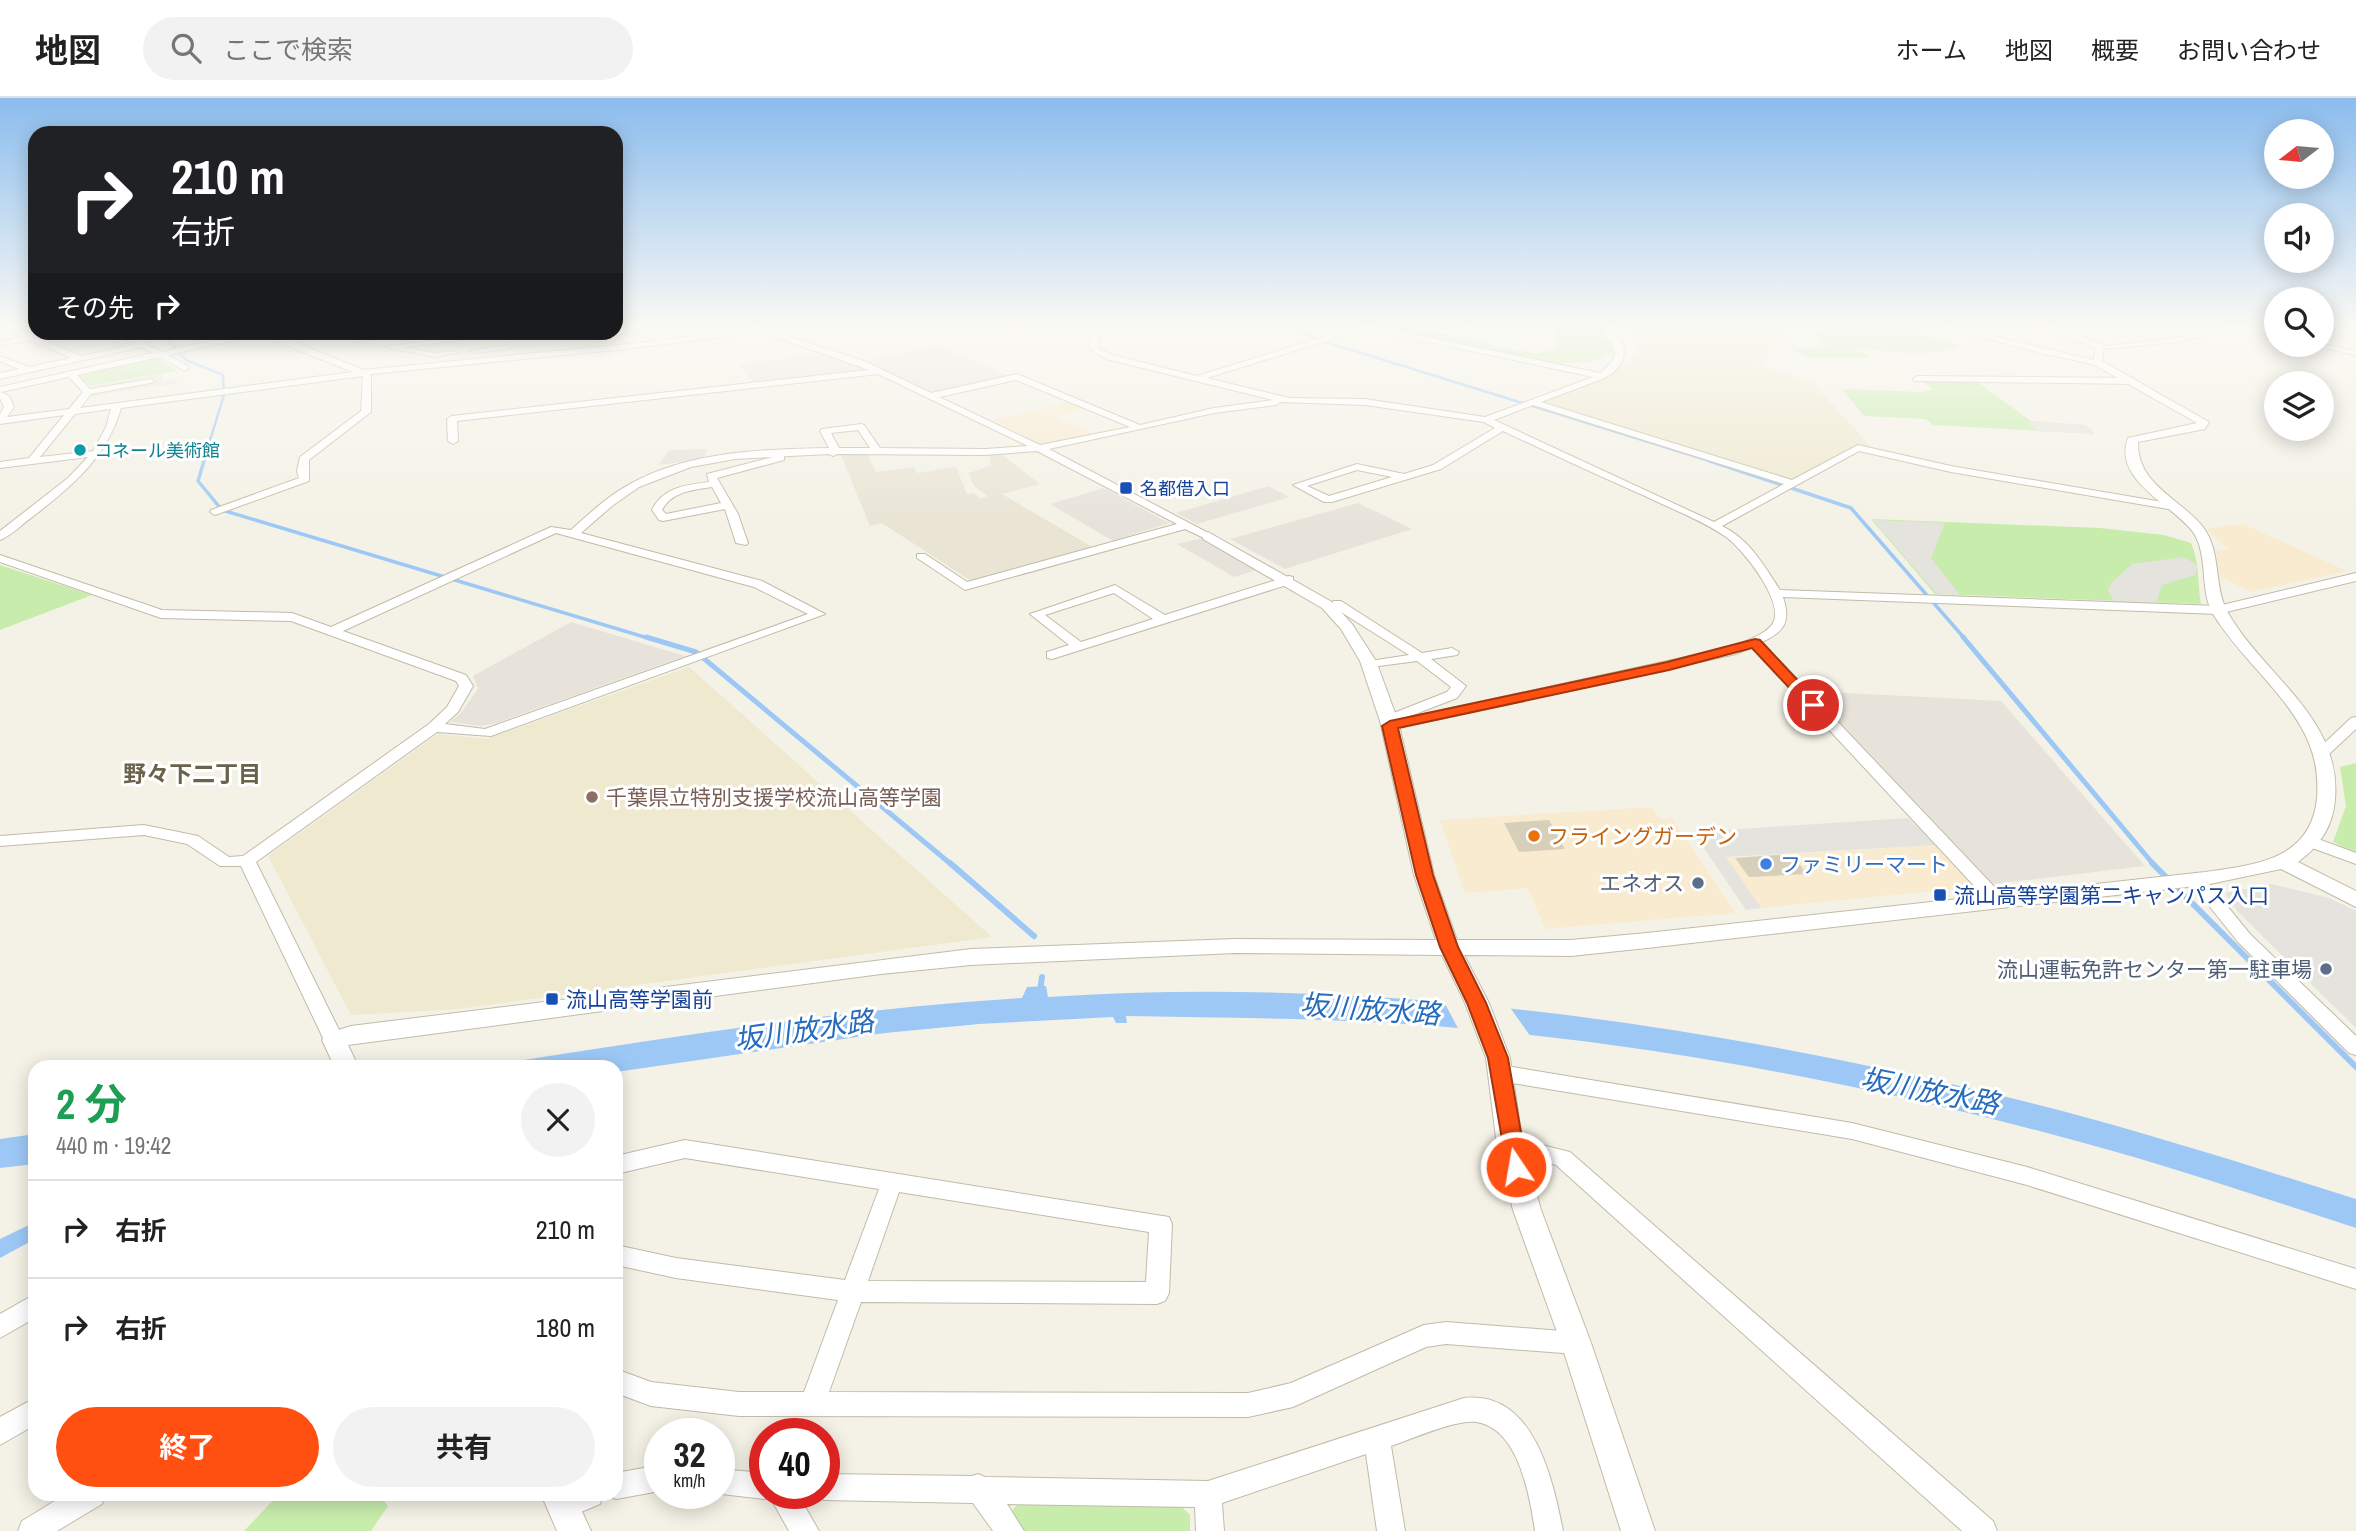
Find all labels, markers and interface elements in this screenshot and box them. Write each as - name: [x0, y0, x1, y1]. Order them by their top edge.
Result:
- search box: [143, 17, 633, 80]
- text: 地図: [35, 28, 101, 72]
- icon: search: [167, 29, 205, 67]
- text: ここで検索: [223, 32, 353, 67]
- text: ホーム: [1896, 34, 1967, 66]
- text: 地図: [2005, 34, 2053, 66]
- text: 概要: [2091, 34, 2139, 66]
- text: お問い合わせ: [2177, 34, 2321, 66]
- north arrow: [2264, 119, 2334, 189]
- map controls: [2264, 119, 2334, 441]
- text: 210 m: [171, 143, 285, 209]
- icon: right: [56, 154, 147, 245]
- button: sound: [2264, 203, 2334, 273]
- text: 右折: [171, 210, 235, 253]
- icon: right: [148, 287, 186, 325]
- button: search: [2264, 287, 2334, 357]
- text: その先: [56, 290, 134, 325]
- button: layers: [2264, 371, 2334, 441]
- place label: コネール美術館: [94, 438, 220, 463]
- marker: コネール美術館: [72, 442, 88, 458]
- place label: 名都借入口: [1140, 476, 1230, 501]
- marker: 名都借入口: [1118, 480, 1134, 496]
- pin: [1783, 675, 1843, 735]
- icon: arrive: [1794, 686, 1832, 724]
- district label: 野々下二丁目: [123, 758, 261, 789]
- place label: 千葉県立特別支援学校流山高等学園: [606, 783, 942, 812]
- marker: 千葉県立特別支援学校流山高等学園: [584, 789, 600, 805]
- place label: フライングガーデン: [1548, 822, 1737, 851]
- marker: フライングガーデン: [1526, 828, 1542, 844]
- place label: ファミリーマート: [1780, 850, 1948, 879]
- marker: ファミリーマート: [1758, 856, 1774, 872]
- place label: エネオス: [1600, 869, 1684, 898]
- marker: エネオス: [1690, 875, 1706, 891]
- place label: 流山高等学園第二キャンパス入口: [1954, 881, 2269, 910]
- marker: 流山高等学園第二キャンパス入口: [1932, 887, 1948, 903]
- place label: 流山運転免許センター第一駐車場: [1997, 955, 2312, 984]
- marker: 流山運転免許センター第一駐車場: [2318, 961, 2334, 977]
- place label: 流山高等学園前: [566, 985, 713, 1014]
- water label: 坂川放水路: [1299, 985, 1443, 1033]
- marker: 流山高等学園前: [544, 991, 560, 1007]
- water label: 坂川放水路: [732, 1001, 878, 1059]
- water label: 坂川放水路: [1858, 1059, 2004, 1123]
- text: 2 分: [56, 1076, 127, 1132]
- button: close: [521, 1083, 595, 1157]
- text: 440 m · 19:42: [56, 1130, 171, 1161]
- position arrow: [1479, 1130, 1553, 1204]
- icon: right: [56, 1210, 94, 1248]
- text: 210 m: [536, 1212, 595, 1247]
- text: 右折: [115, 1213, 167, 1248]
- icon: right: [56, 1308, 94, 1346]
- text: 180 m: [536, 1310, 595, 1345]
- text: 右折: [115, 1311, 167, 1346]
- button: 終了: [56, 1407, 319, 1487]
- button: 共有: [333, 1407, 595, 1487]
- speed limit sign: 40: [749, 1418, 840, 1509]
- text: 32: [674, 1431, 705, 1478]
- text: km/h: [674, 1468, 706, 1493]

